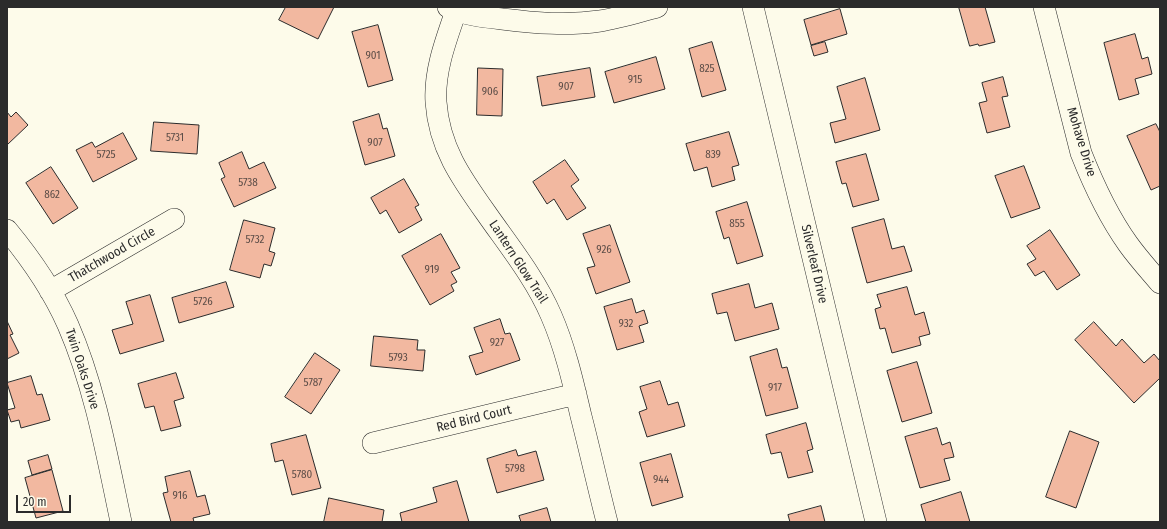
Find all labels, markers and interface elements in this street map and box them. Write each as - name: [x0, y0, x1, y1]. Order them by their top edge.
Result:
- house number: 901: [365, 49, 381, 63]
- house number: 825: [699, 62, 715, 76]
- house number: 915: [628, 73, 642, 87]
- house number: 907: [558, 80, 574, 94]
- house number: 906: [482, 85, 498, 99]
- street label: Mohave Drive: [1063, 105, 1099, 179]
- house number: 5731: [166, 131, 184, 145]
- house number: 907: [367, 136, 383, 150]
- house number: 5725: [96, 148, 116, 162]
- house number: 839: [705, 148, 721, 162]
- house number: 5738: [238, 176, 258, 190]
- house number: 862: [44, 188, 60, 202]
- house number: 855: [729, 217, 745, 231]
- street label: Lantern Glow Trail: [485, 218, 551, 306]
- street label: Silverleaf Drive: [797, 223, 831, 305]
- street label: Thatchwood Circle: [66, 224, 158, 286]
- house number: 5732: [246, 233, 264, 247]
- house number: 926: [596, 243, 612, 257]
- house number: 919: [425, 263, 439, 277]
- house number: 5726: [193, 295, 213, 309]
- house number: 932: [619, 317, 633, 331]
- street label: Twin Oaks Drive: [62, 327, 102, 411]
- house number: 927: [490, 336, 504, 350]
- house number: 5793: [388, 351, 408, 365]
- house number: 5787: [304, 376, 322, 390]
- house number: 917: [768, 381, 782, 395]
- street label: Red Bird Court: [435, 402, 513, 436]
- house number: 5798: [505, 462, 525, 476]
- house number: 5780: [292, 468, 312, 482]
- house number: 944: [653, 473, 669, 487]
- scale bar: [18, 487, 73, 513]
- house number: 916: [173, 489, 187, 503]
- text: 20 m: [23, 495, 47, 509]

